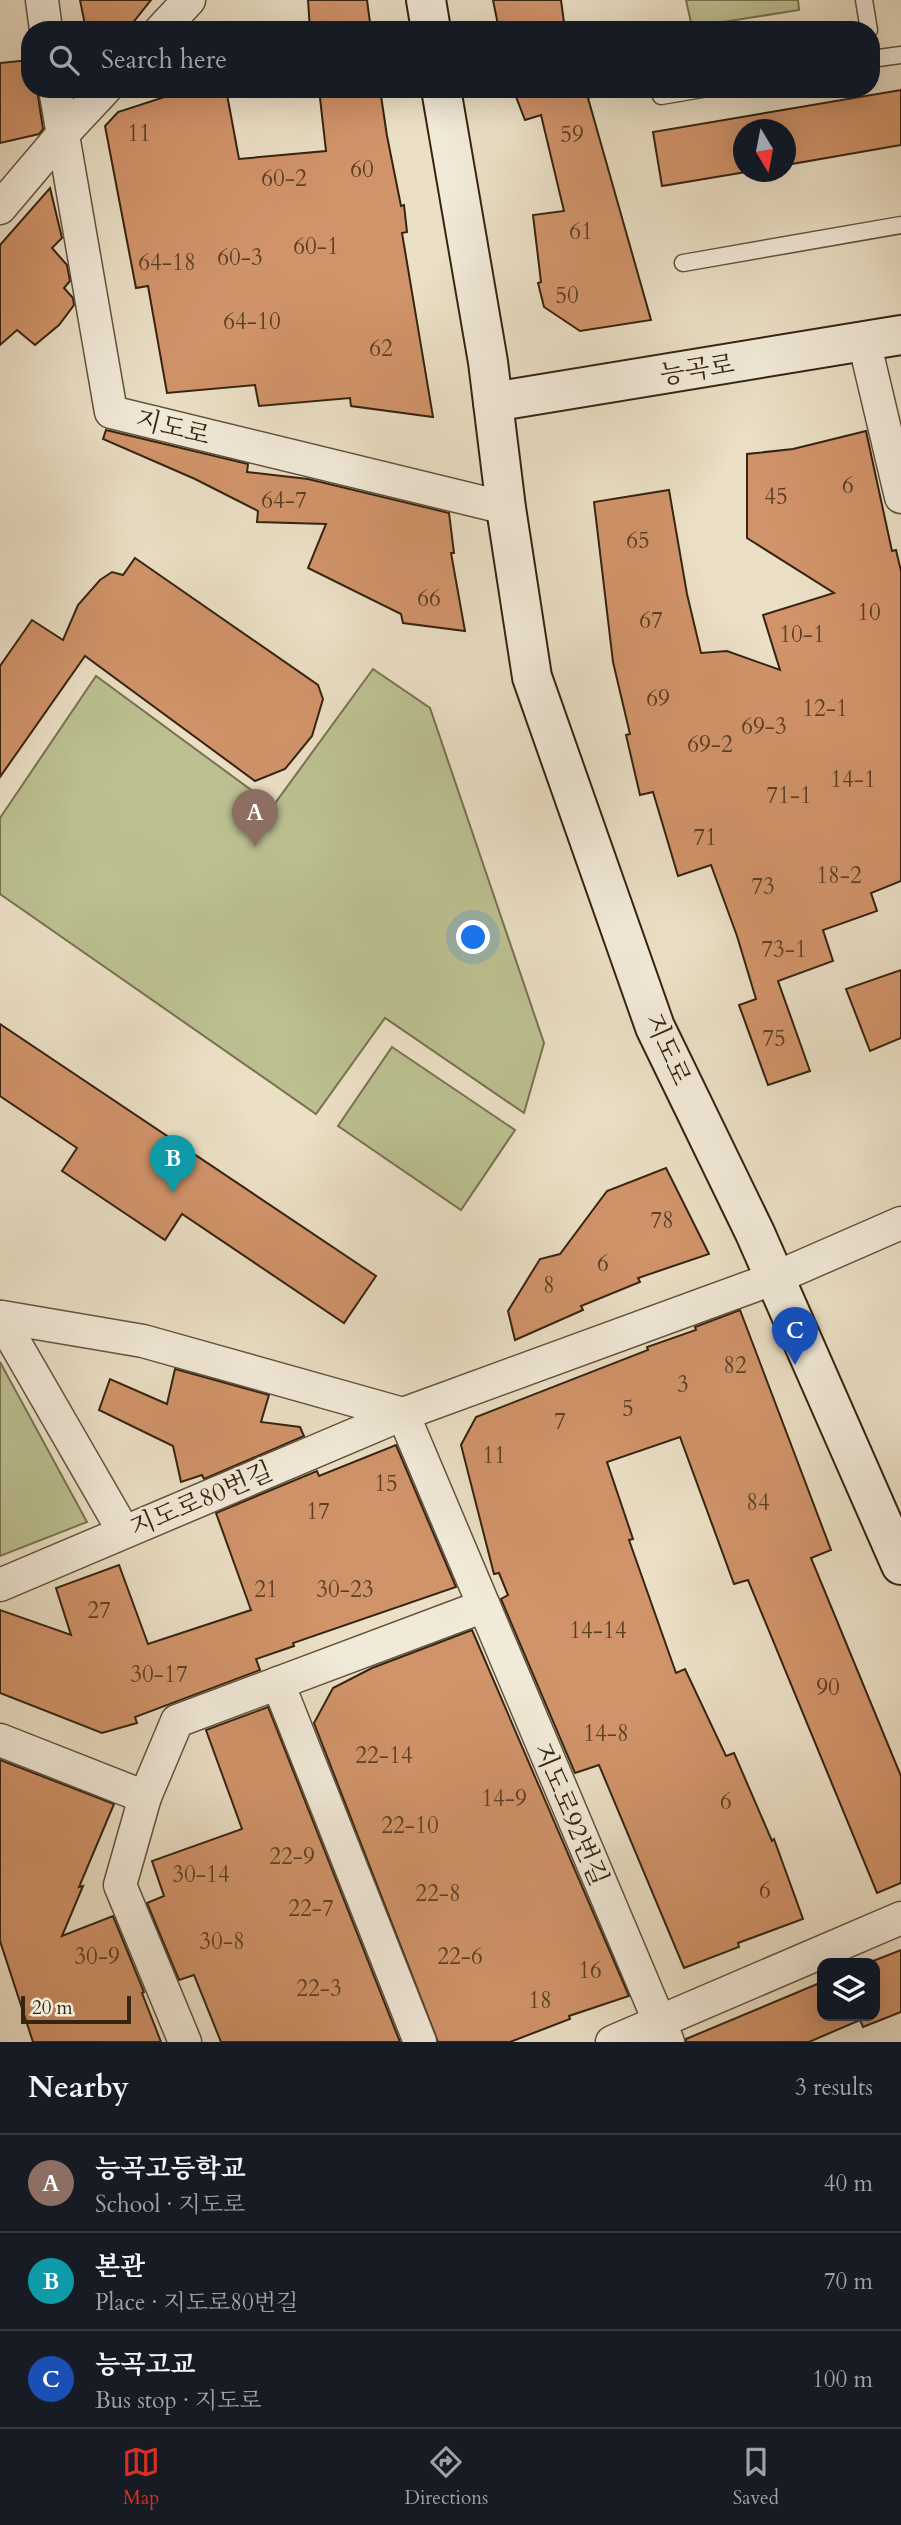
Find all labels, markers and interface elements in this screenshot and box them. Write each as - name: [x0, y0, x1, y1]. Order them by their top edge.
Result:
- search box: [21, 21, 880, 98]
- icon: search: [45, 41, 83, 79]
- text: Search here: [101, 42, 227, 77]
- house number: 11: [127, 118, 151, 149]
- house number: 59: [560, 119, 584, 150]
- north arrow: [733, 119, 796, 182]
- house number: 60: [350, 154, 374, 185]
- house number: 60-2: [261, 163, 307, 194]
- house number: 61: [569, 216, 593, 247]
- house number: 60-1: [293, 231, 339, 262]
- house number: 60-3: [217, 242, 263, 273]
- house number: 64-18: [138, 247, 196, 278]
- house number: 50: [555, 280, 579, 311]
- house number: 64-10: [223, 306, 281, 337]
- house number: 62: [369, 333, 393, 364]
- street label: 능곡로: [657, 346, 737, 393]
- street label: 지도로: [132, 401, 214, 454]
- house number: 6: [842, 470, 854, 501]
- house number: 45: [764, 481, 788, 512]
- house number: 64-7: [261, 485, 307, 516]
- house number: 65: [626, 525, 650, 556]
- house number: 66: [417, 583, 441, 614]
- house number: 10: [857, 597, 881, 628]
- house number: 67: [639, 605, 663, 636]
- house number: 10-1: [779, 619, 825, 650]
- house number: 69: [646, 683, 670, 714]
- house number: 12-1: [802, 693, 848, 724]
- house number: 69-3: [741, 711, 787, 742]
- house number: 69-2: [687, 729, 733, 760]
- house number: 14-1: [830, 764, 876, 795]
- house number: 71-1: [766, 780, 812, 811]
- pin: A: [232, 789, 278, 847]
- house number: 71: [693, 822, 717, 853]
- house number: 18-2: [816, 860, 862, 891]
- house number: 73: [751, 871, 775, 902]
- your location: [456, 920, 490, 954]
- house number: 73-1: [761, 934, 807, 965]
- street label: 지도로: [636, 1008, 699, 1091]
- house number: 75: [762, 1023, 786, 1054]
- pin: B: [150, 1135, 196, 1193]
- house number: 78: [650, 1205, 674, 1236]
- house number: 6: [597, 1248, 609, 1279]
- house number: 8: [543, 1270, 555, 1301]
- pin: C: [772, 1307, 818, 1365]
- house number: 82: [723, 1350, 747, 1381]
- house number: 3: [677, 1369, 689, 1400]
- house number: 5: [622, 1393, 634, 1424]
- house number: 7: [554, 1406, 566, 1437]
- house number: 11: [482, 1440, 506, 1471]
- street label: 지도로80번길: [124, 1454, 278, 1545]
- house number: 15: [374, 1468, 398, 1499]
- house number: 84: [746, 1487, 770, 1518]
- house number: 17: [306, 1496, 330, 1527]
- house number: 21: [254, 1574, 278, 1605]
- house number: 30-23: [316, 1574, 374, 1605]
- house number: 27: [87, 1595, 111, 1626]
- house number: 14-14: [569, 1615, 627, 1646]
- house number: 30-17: [130, 1659, 188, 1690]
- house number: 90: [816, 1672, 840, 1703]
- house number: 14-8: [583, 1718, 629, 1749]
- street label: 지도로92번길: [525, 1737, 616, 1891]
- house number: 22-14: [355, 1740, 413, 1771]
- house number: 14-9: [481, 1783, 527, 1814]
- house number: 6: [720, 1786, 732, 1817]
- house number: 22-10: [381, 1810, 439, 1841]
- house number: 22-9: [269, 1841, 315, 1872]
- house number: 30-14: [172, 1859, 230, 1890]
- house number: 6: [759, 1875, 771, 1906]
- house number: 22-8: [415, 1878, 461, 1909]
- house number: 22-7: [288, 1893, 334, 1924]
- house number: 30-8: [199, 1926, 245, 1957]
- house number: 30-9: [74, 1941, 120, 1972]
- house number: 22-6: [437, 1941, 483, 1972]
- house number: 16: [578, 1955, 602, 1986]
- map controls: [817, 1958, 880, 2021]
- button: layers: [817, 1958, 880, 2021]
- house number: 22-3: [296, 1973, 342, 2004]
- house number: 18: [528, 1985, 552, 2016]
- scale bar: [21, 1993, 131, 2025]
- text: 20 m: [32, 1995, 73, 2021]
- text: Nearby: [28, 2067, 129, 2108]
- text: 3 results: [795, 2072, 873, 2103]
- text: 능곡고등학교: [95, 2151, 246, 2186]
- text: A: [42, 2168, 60, 2199]
- text: 40 m: [824, 2168, 873, 2199]
- text: School · 지도로: [95, 2189, 245, 2220]
- text: 본관: [95, 2249, 145, 2284]
- text: B: [43, 2266, 59, 2297]
- text: 70 m: [824, 2266, 873, 2297]
- text: Place · 지도로80번길: [95, 2287, 298, 2318]
- text: 능곡고교: [95, 2347, 195, 2382]
- text: C: [42, 2364, 60, 2395]
- text: 100 m: [812, 2364, 873, 2395]
- text: Bus stop · 지도로: [95, 2385, 262, 2416]
- tab: Map: [122, 2443, 160, 2511]
- tab: Directions: [405, 2443, 488, 2511]
- tab: Saved: [733, 2443, 779, 2511]

